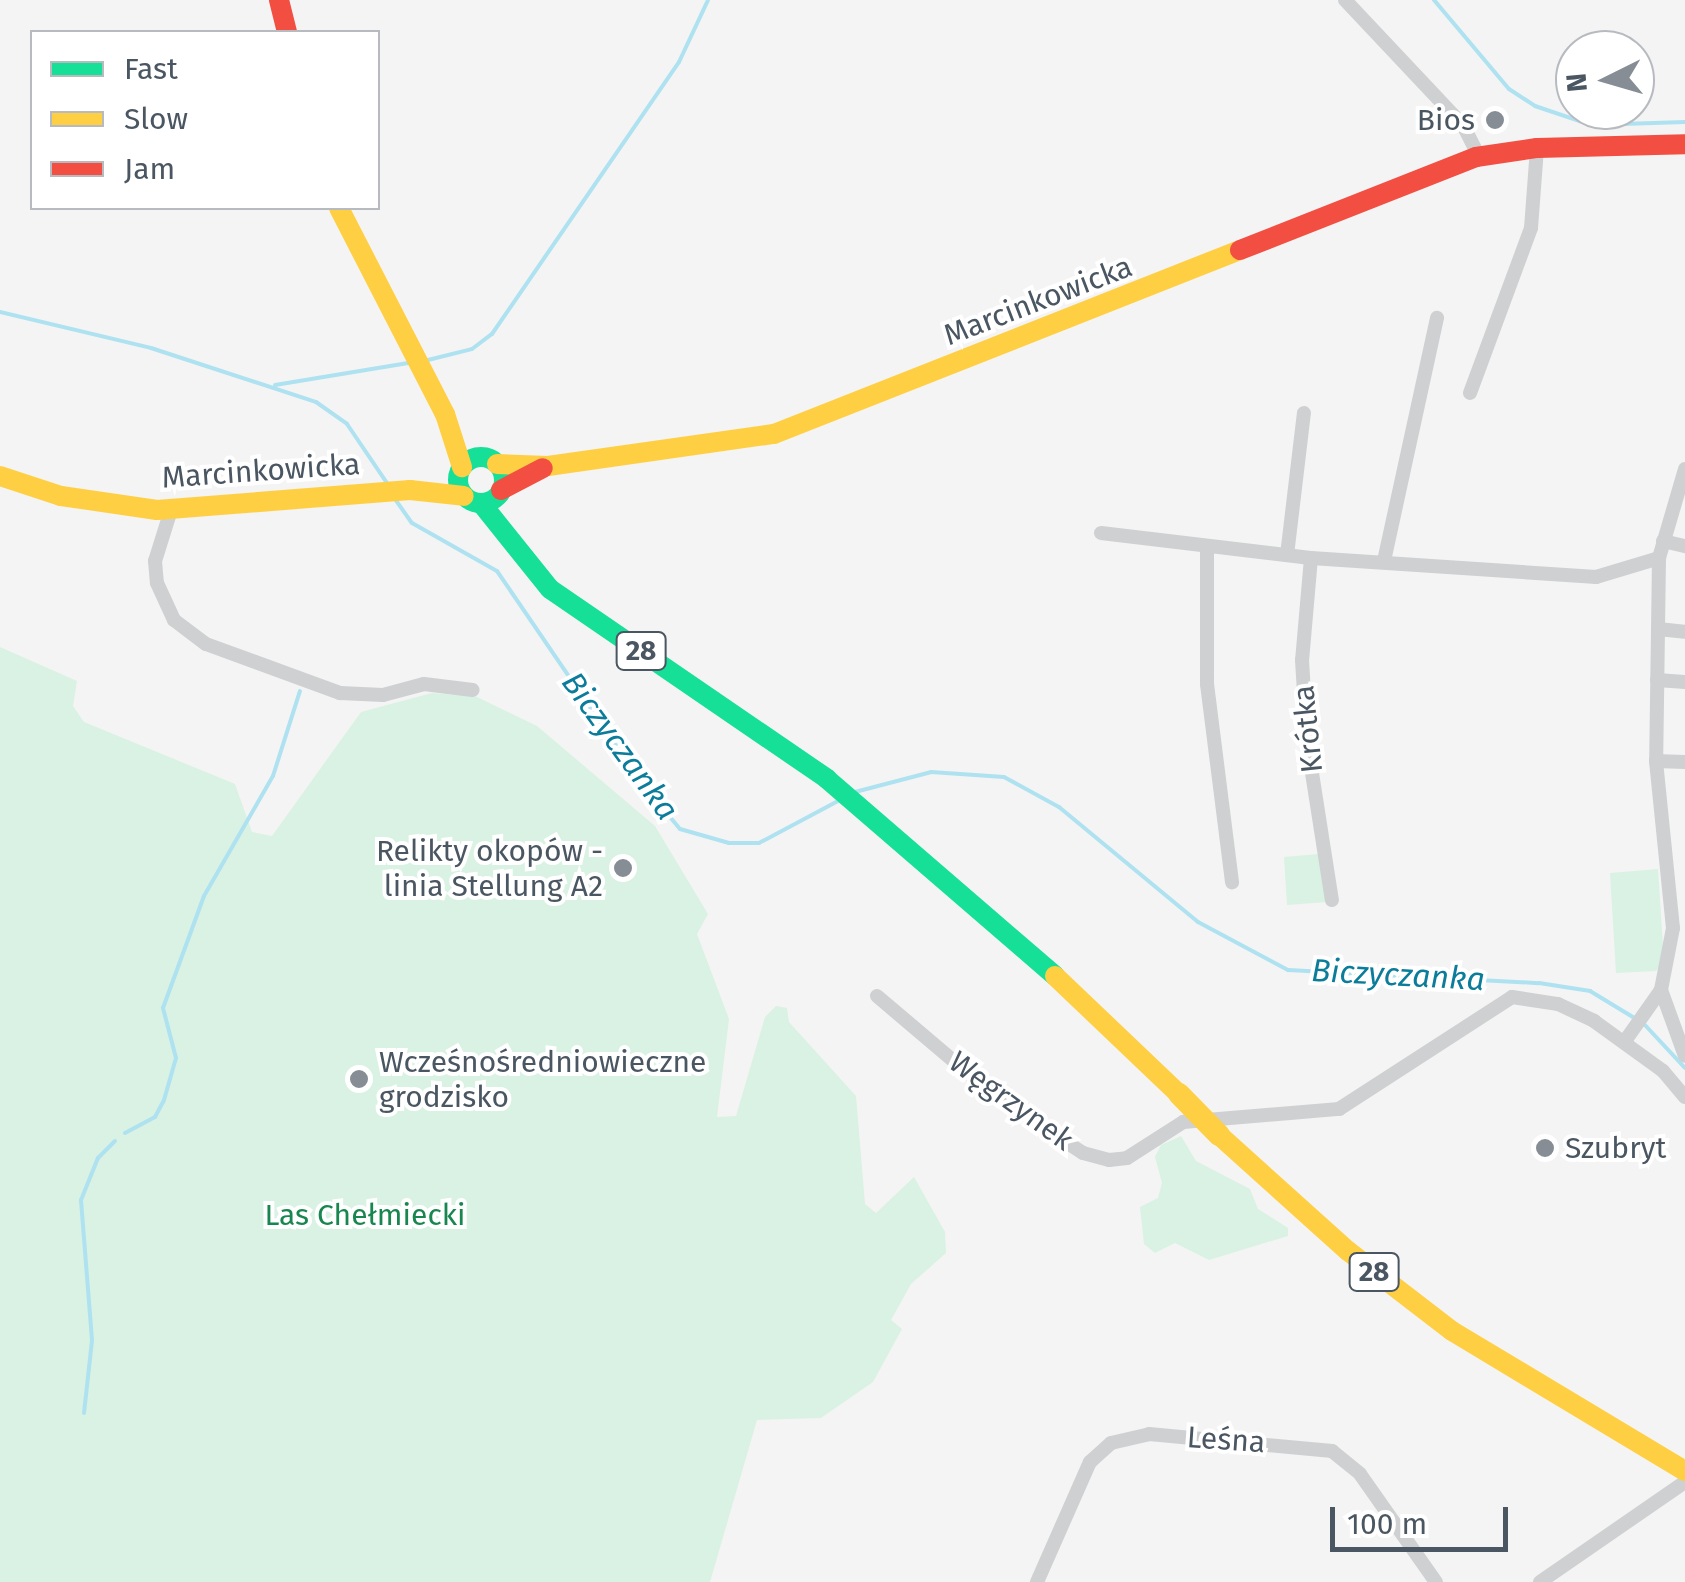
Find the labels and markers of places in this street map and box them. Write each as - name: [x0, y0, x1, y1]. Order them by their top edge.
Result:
- place label: Bios: [1417, 102, 1475, 138]
- marker: Bios: [1484, 109, 1506, 131]
- place label: Relikty okopów - linia Stellung A2: [376, 833, 603, 904]
- marker: Relikty okopów - linia Stellung A2: [612, 857, 634, 879]
- place label: Wcześnośredniowieczne grodzisko: [379, 1044, 706, 1114]
- marker: Wcześnośredniowieczne grodzisko: [348, 1068, 370, 1090]
- place label: Szubryt: [1565, 1130, 1666, 1166]
- marker: Szubryt: [1534, 1137, 1556, 1159]

